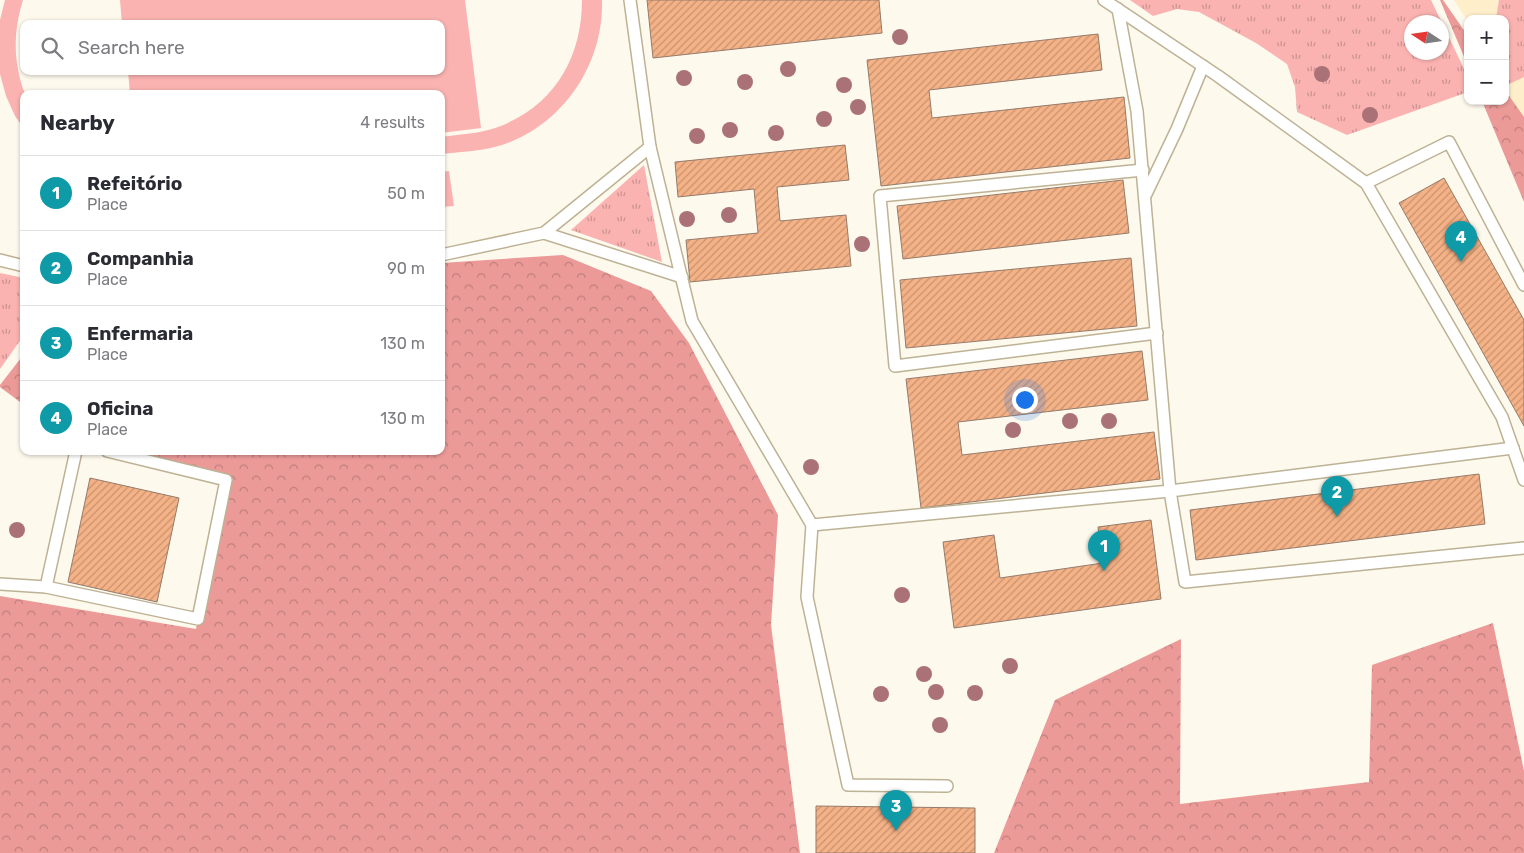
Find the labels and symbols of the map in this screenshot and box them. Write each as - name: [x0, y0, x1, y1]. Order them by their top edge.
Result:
- north arrow: [1404, 15, 1449, 60]
- pin: 4: [1445, 221, 1477, 262]
- your location: [1012, 387, 1038, 413]
- pin: 2: [1321, 476, 1353, 517]
- pin: 1: [1088, 530, 1120, 571]
- pin: 3: [880, 790, 912, 831]

